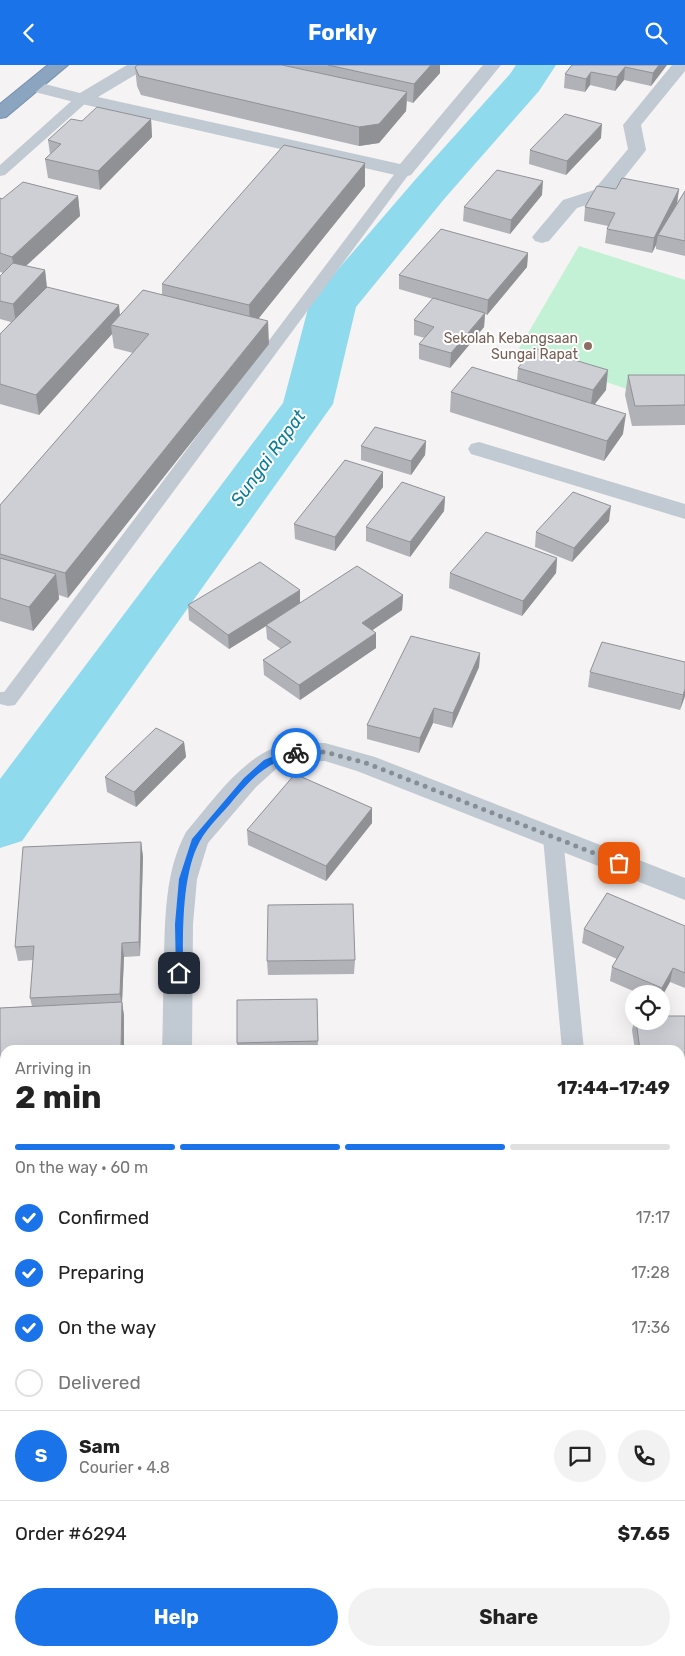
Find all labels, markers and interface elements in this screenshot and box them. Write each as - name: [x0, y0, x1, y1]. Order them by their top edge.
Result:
- icon: back: [15, 19, 43, 47]
- text: Forkly: [308, 19, 377, 46]
- icon: search: [642, 19, 670, 47]
- place label: Sekolah Kebangsaan Sungai Rapat: [444, 330, 579, 363]
- marker: Sekolah Kebangsaan Sungai Rapat: [582, 340, 594, 352]
- water label: Sungai Rapat: [226, 405, 311, 510]
- courier: [271, 728, 321, 778]
- icon: bike: [282, 739, 310, 767]
- pin: [598, 842, 640, 884]
- icon: bag: [605, 849, 633, 877]
- pin: [158, 952, 200, 994]
- icon: home: [165, 959, 193, 987]
- map controls: [625, 985, 670, 1030]
- button: locate: [625, 985, 670, 1030]
- text: Arriving in: [15, 1059, 91, 1078]
- text: 17:44–17:49: [557, 1076, 670, 1099]
- text: 2 min: [15, 1078, 102, 1116]
- text: On the way · 60 m: [15, 1158, 148, 1177]
- icon: check: [15, 1204, 43, 1232]
- text: Confirmed: [58, 1206, 149, 1229]
- text: 17:17: [636, 1208, 670, 1227]
- icon: check: [15, 1259, 43, 1287]
- text: Preparing: [58, 1261, 144, 1284]
- text: 17:28: [631, 1263, 670, 1282]
- icon: check: [15, 1314, 43, 1342]
- text: On the way: [58, 1316, 156, 1339]
- text: 17:36: [632, 1318, 670, 1337]
- text: Delivered: [58, 1371, 141, 1394]
- button: chat: [554, 1430, 606, 1482]
- button: phone: [618, 1430, 670, 1482]
- text: Sam: [79, 1435, 120, 1458]
- text: S: [35, 1444, 47, 1467]
- text: Courier · 4.8: [79, 1458, 170, 1477]
- text: Order #6294: [15, 1522, 127, 1545]
- text: $7.65: [618, 1522, 670, 1545]
- button: Help: [15, 1588, 338, 1646]
- button: Share: [348, 1588, 670, 1646]

